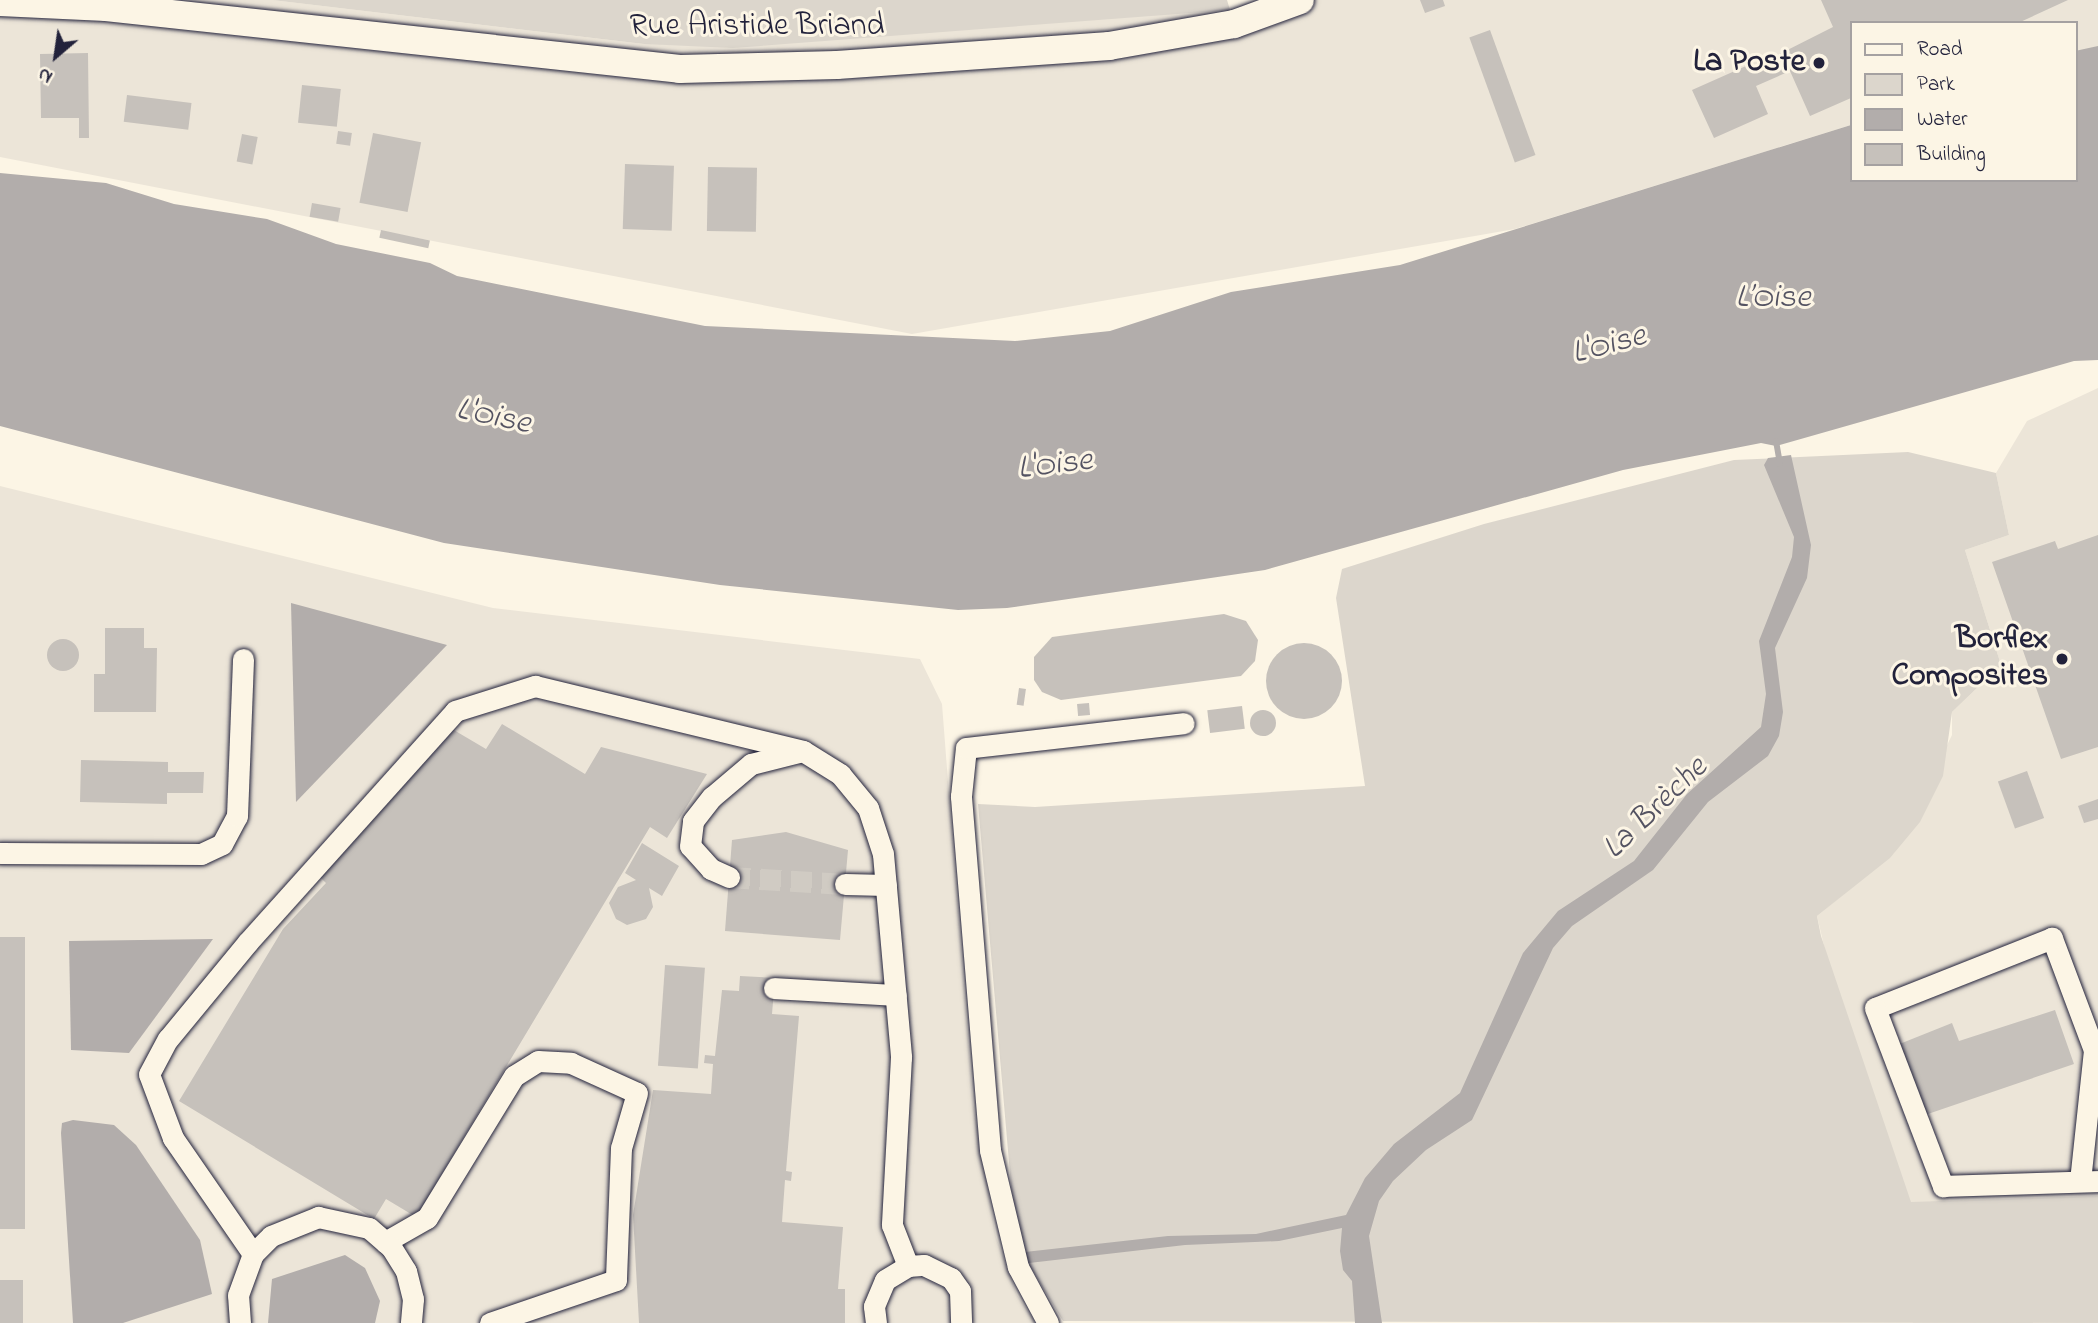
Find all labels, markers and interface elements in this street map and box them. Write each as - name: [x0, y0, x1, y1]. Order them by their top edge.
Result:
- street label: Rue Aristide Briand: [629, 8, 885, 46]
- north arrow: [21, 21, 91, 91]
- legend: [1850, 21, 2077, 182]
- text: Road: [1917, 35, 1963, 65]
- place label: La Poste: [1693, 44, 1805, 82]
- marker: La Poste: [1811, 55, 1827, 71]
- text: N: [33, 60, 58, 90]
- text: Park: [1917, 70, 1955, 100]
- text: Water: [1917, 105, 1968, 135]
- text: Building: [1917, 140, 1986, 170]
- water label: L’Oise: [1736, 279, 1810, 319]
- water label: L'Oise: [1568, 317, 1650, 375]
- water label: L'Oise: [452, 391, 534, 445]
- water label: L'Oise: [1015, 442, 1095, 490]
- place label: Borflex Composites: [1891, 622, 2048, 697]
- marker: Borflex Composites: [2054, 651, 2070, 667]
- water label: La Brèche: [1595, 749, 1717, 869]

